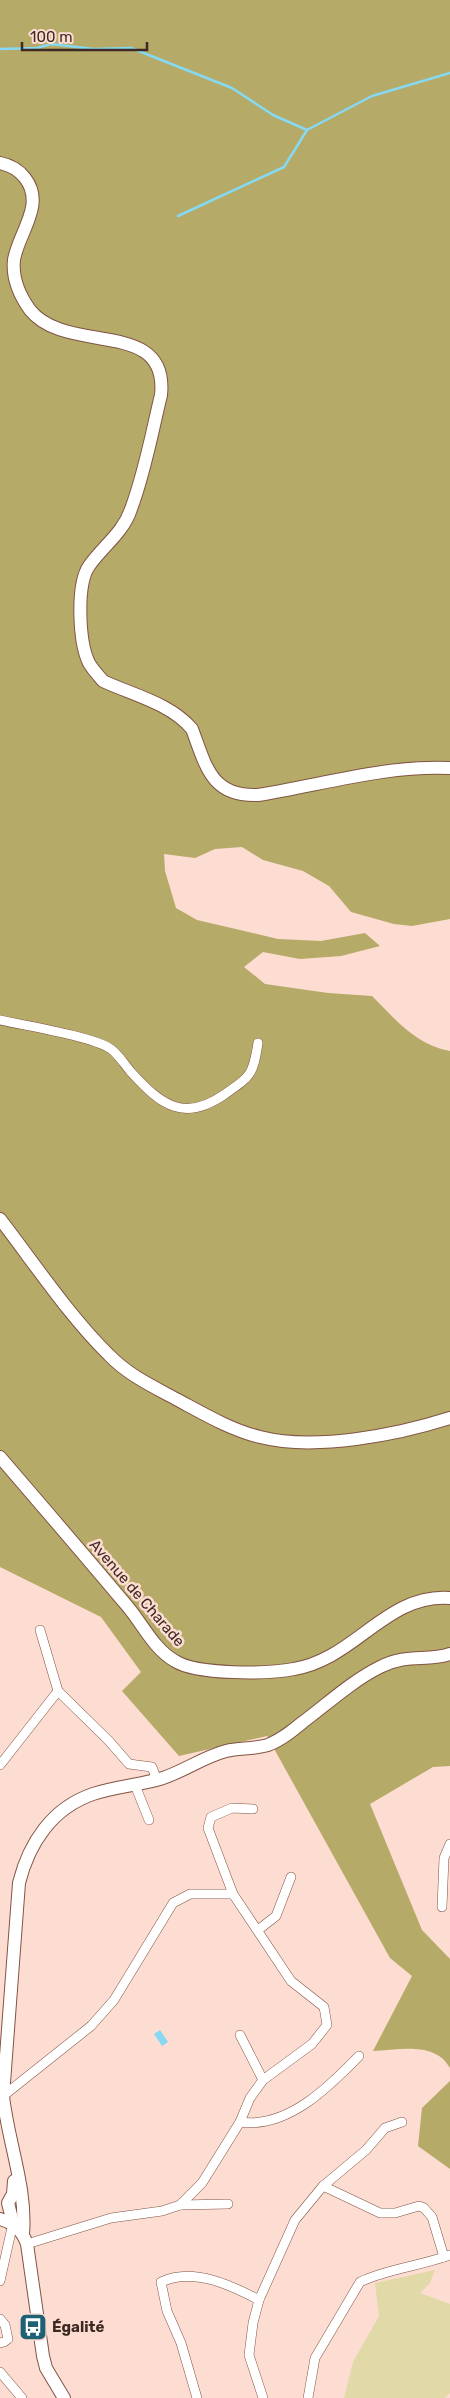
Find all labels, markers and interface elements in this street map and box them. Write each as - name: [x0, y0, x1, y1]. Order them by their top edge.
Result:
- scale bar: [22, 20, 148, 52]
- text: 100 m: [30, 28, 72, 46]
- street label: Avenue de Charade: [86, 1536, 188, 1650]
- bus stop icon: Égalité: [18, 2312, 48, 2342]
- place label: Égalité: [52, 2318, 104, 2336]

